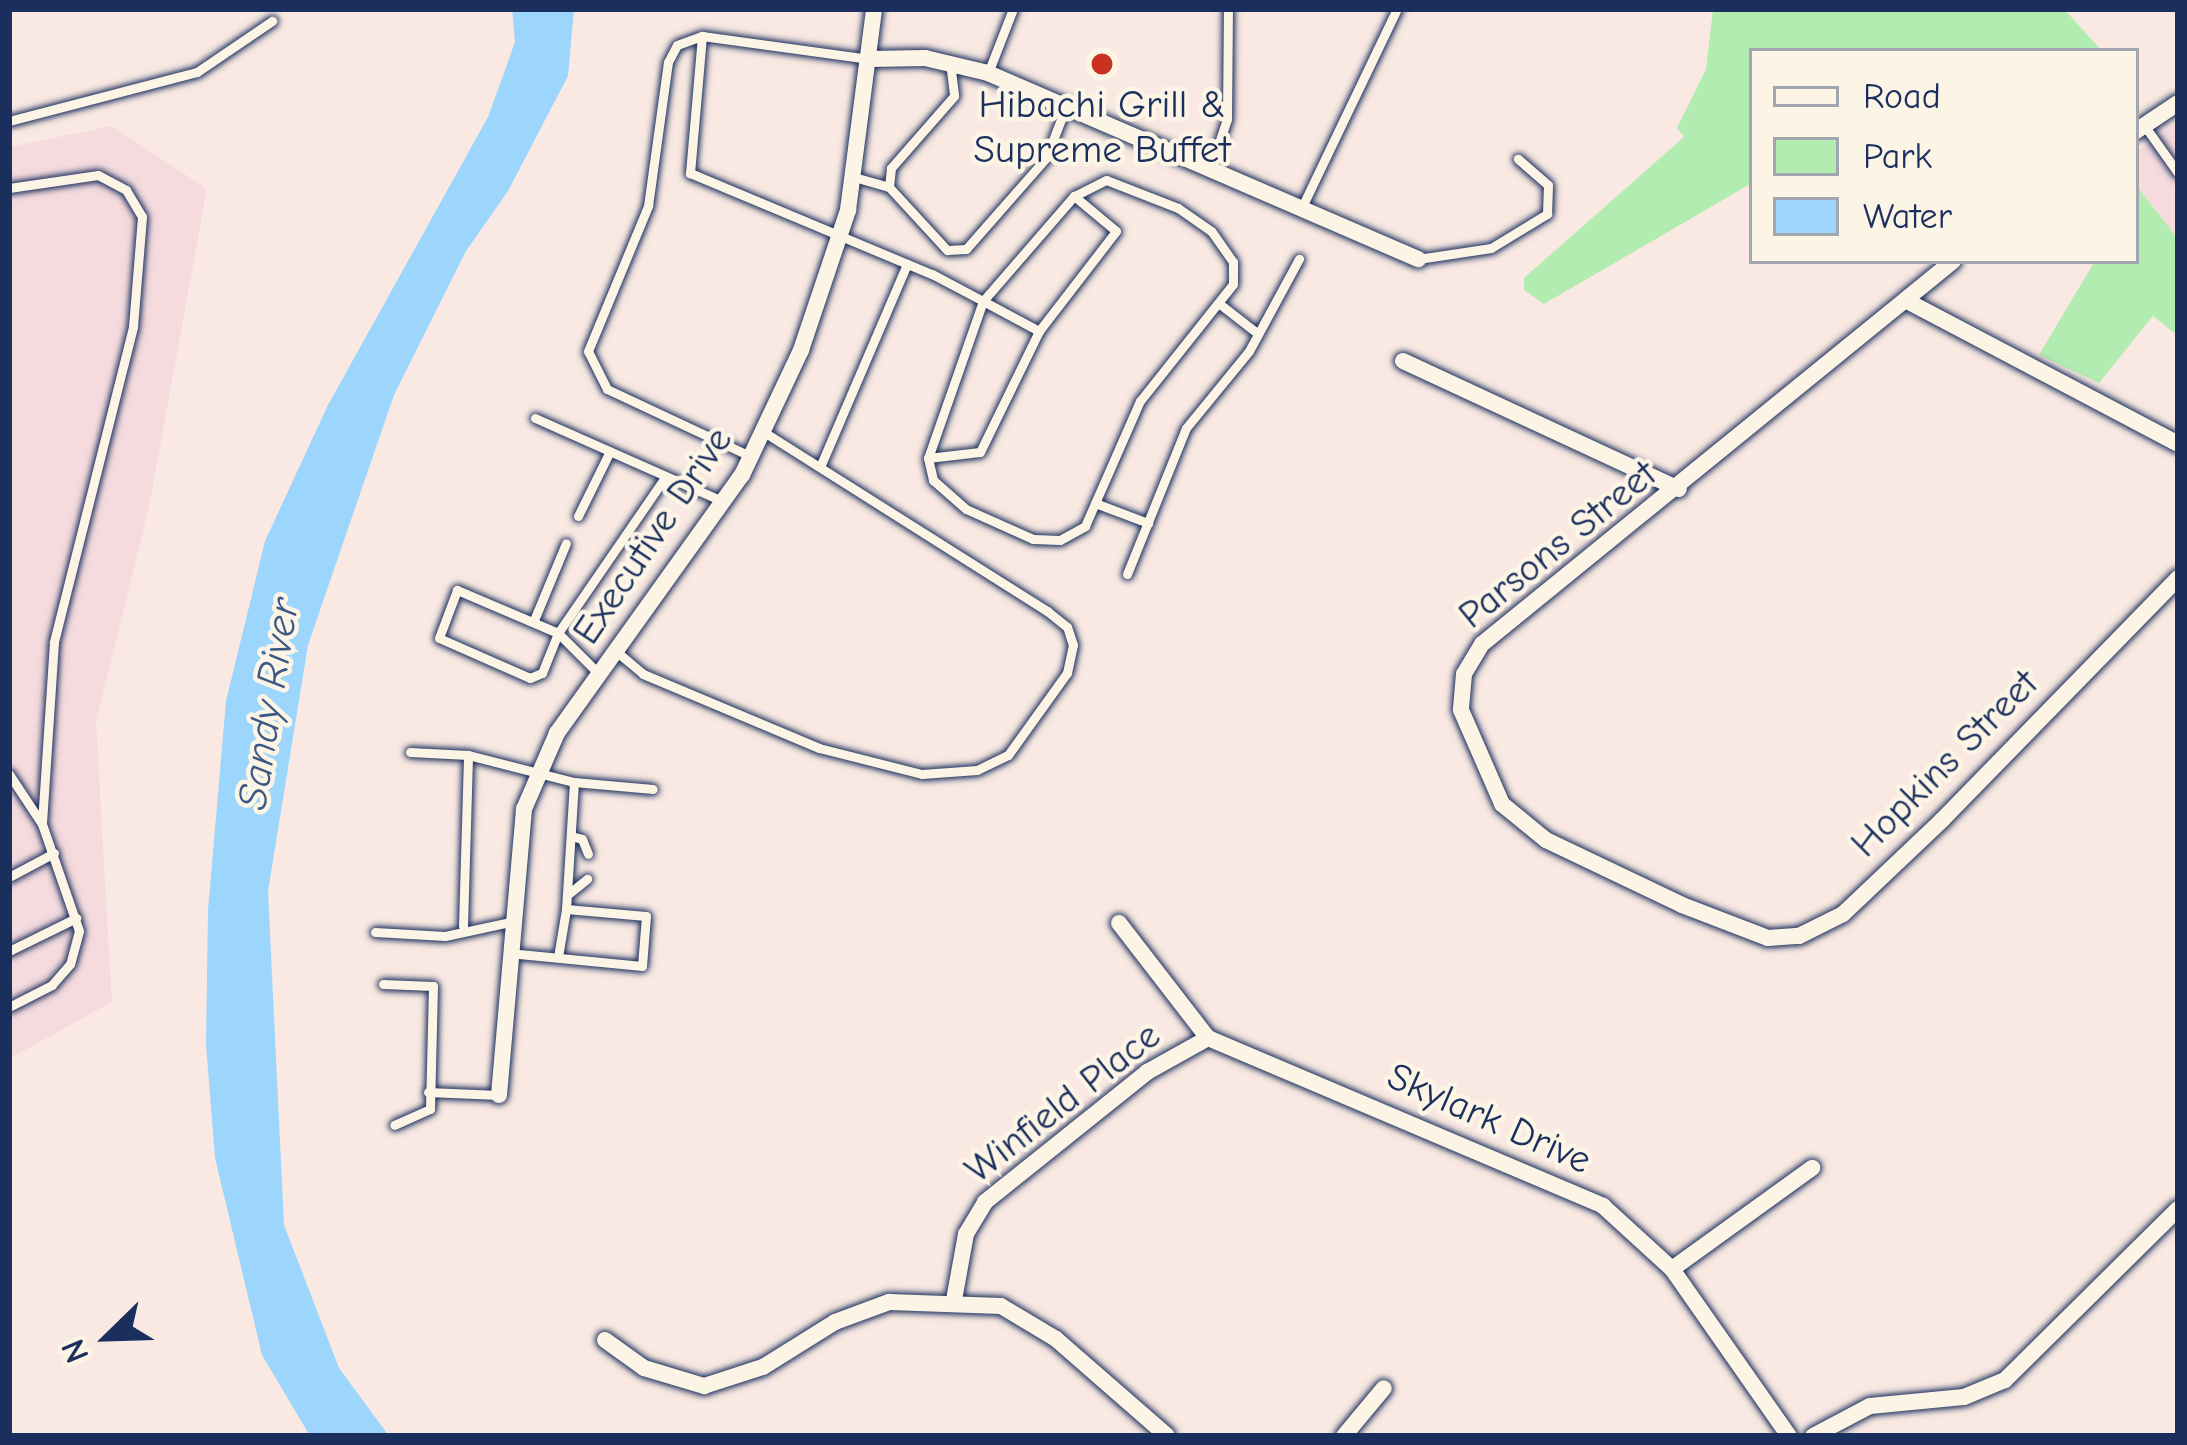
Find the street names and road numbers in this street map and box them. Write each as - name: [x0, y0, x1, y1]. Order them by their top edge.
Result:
- street label: Executive Drive: [563, 419, 743, 653]
- street label: Parsons Street: [1450, 451, 1666, 639]
- street label: Hopkins Street: [1842, 661, 2048, 867]
- street label: Winfield Place: [956, 1012, 1170, 1194]
- street label: Skylark Drive: [1380, 1053, 1598, 1185]

